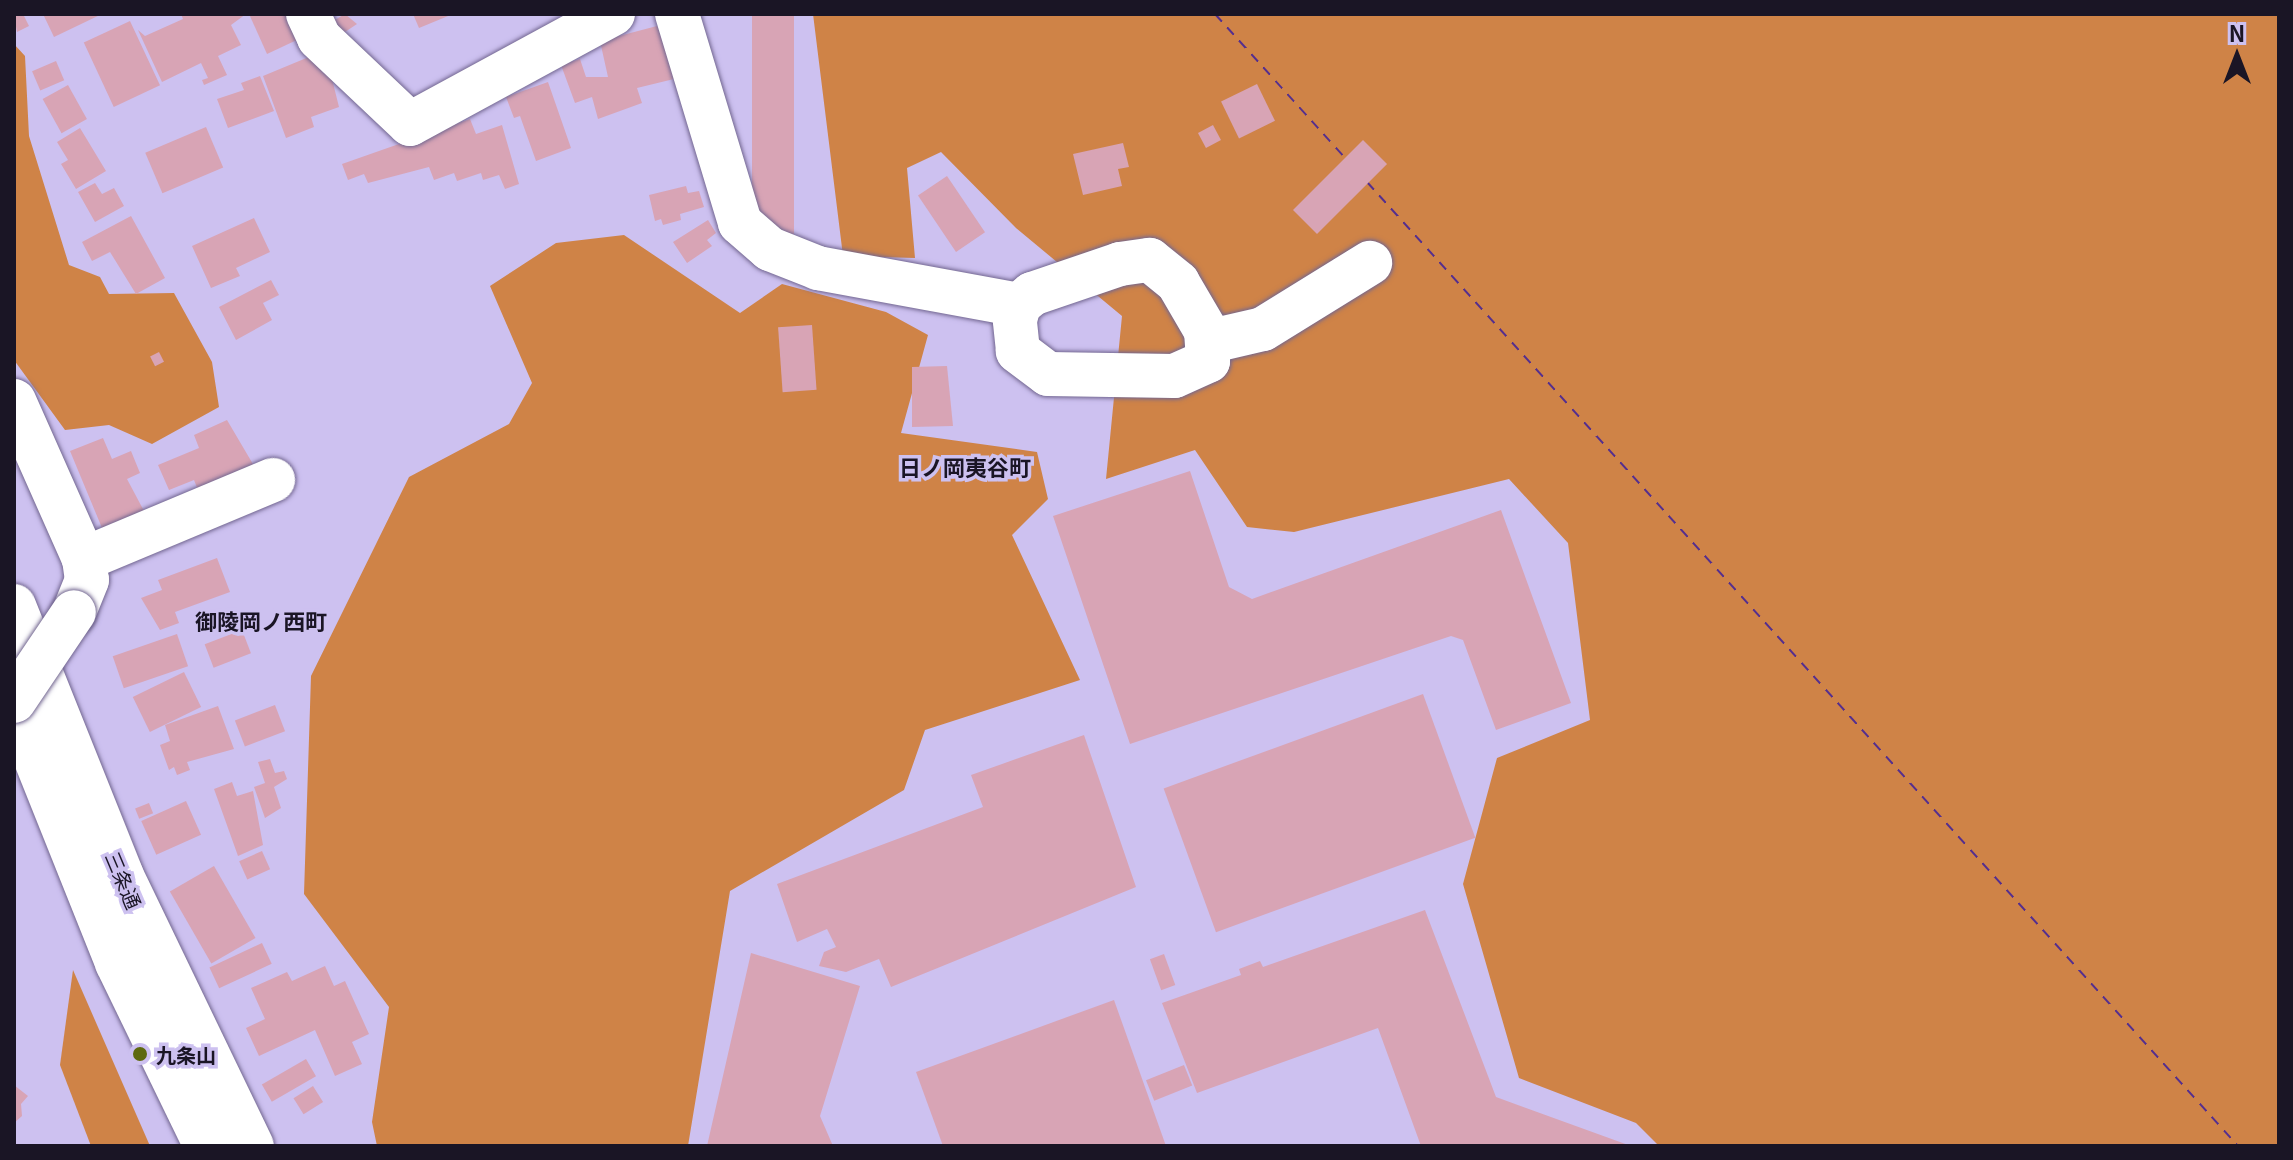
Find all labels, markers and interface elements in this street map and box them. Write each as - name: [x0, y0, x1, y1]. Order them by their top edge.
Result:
- north arrow: [2197, 16, 2277, 96]
- text: N: [2229, 16, 2245, 48]
- district label: 日ノ岡夷谷町: [899, 454, 1031, 480]
- district label: 御陵岡ノ西町: [195, 608, 327, 634]
- street label: 三条通: [101, 848, 147, 912]
- place label: 九条山: [156, 1042, 216, 1066]
- marker: 九条山: [131, 1045, 149, 1063]

